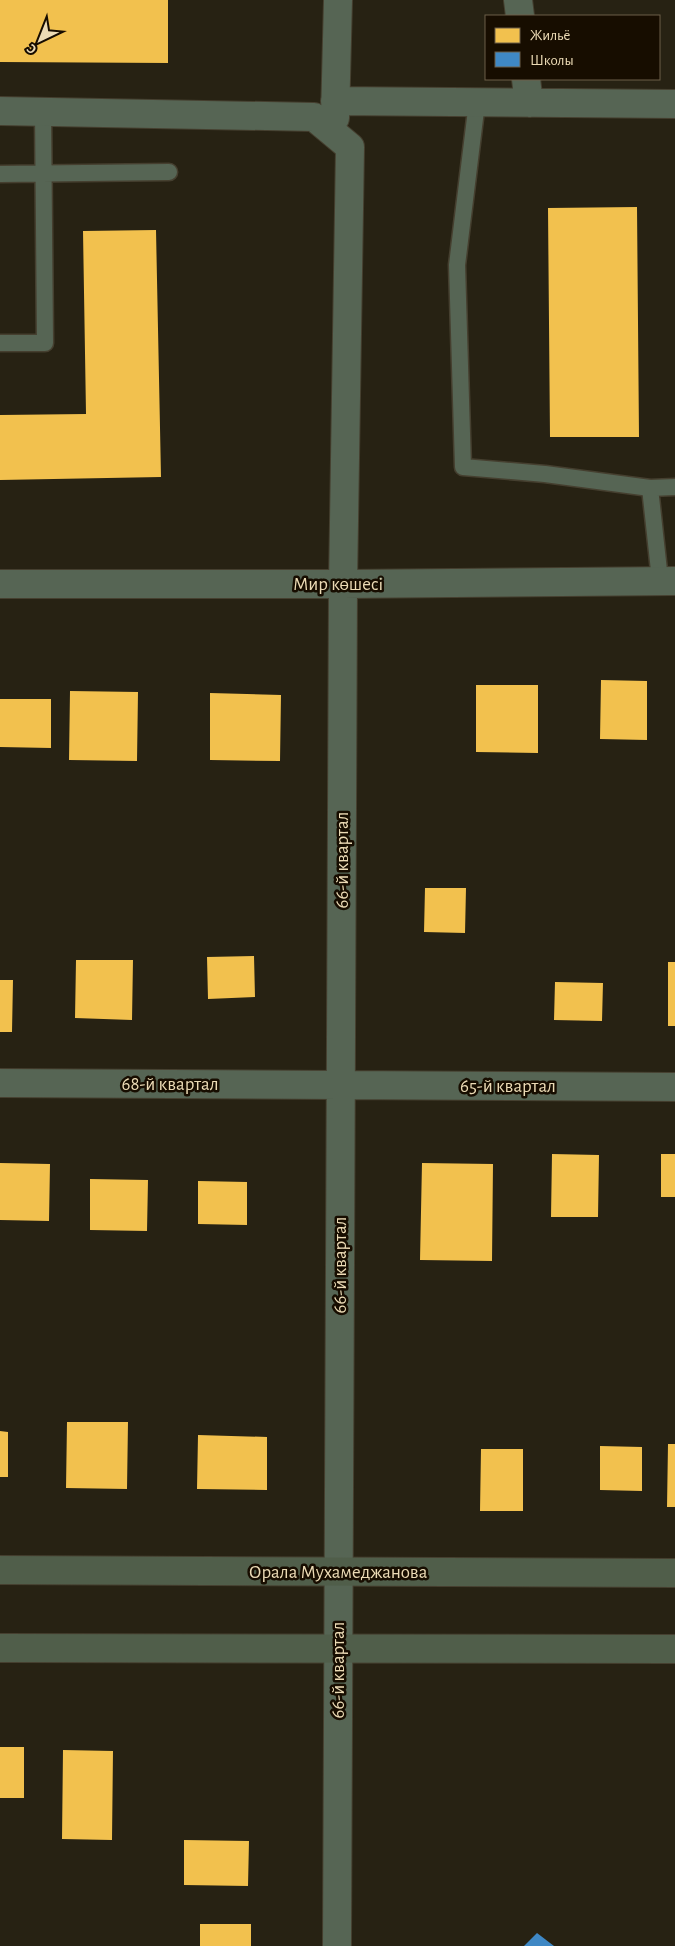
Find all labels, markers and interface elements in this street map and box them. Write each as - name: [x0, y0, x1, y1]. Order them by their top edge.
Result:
- north arrow: [15, 15, 65, 65]
- legend: [485, 15, 660, 80]
- text: Жильё: [530, 28, 570, 43]
- text: С: [24, 41, 39, 57]
- text: Школы: [530, 53, 574, 68]
- street label: Мир көшесі: [293, 575, 383, 594]
- street label: 66-й квартал: [333, 812, 352, 909]
- street label: 68-й квартал: [121, 1075, 219, 1094]
- street label: 65-й квартал: [460, 1077, 556, 1096]
- street label: 66-й квартал: [331, 1217, 350, 1314]
- street label: Орала Мухамеджанова: [249, 1563, 428, 1582]
- street label: 66-й квартал: [329, 1622, 348, 1719]

